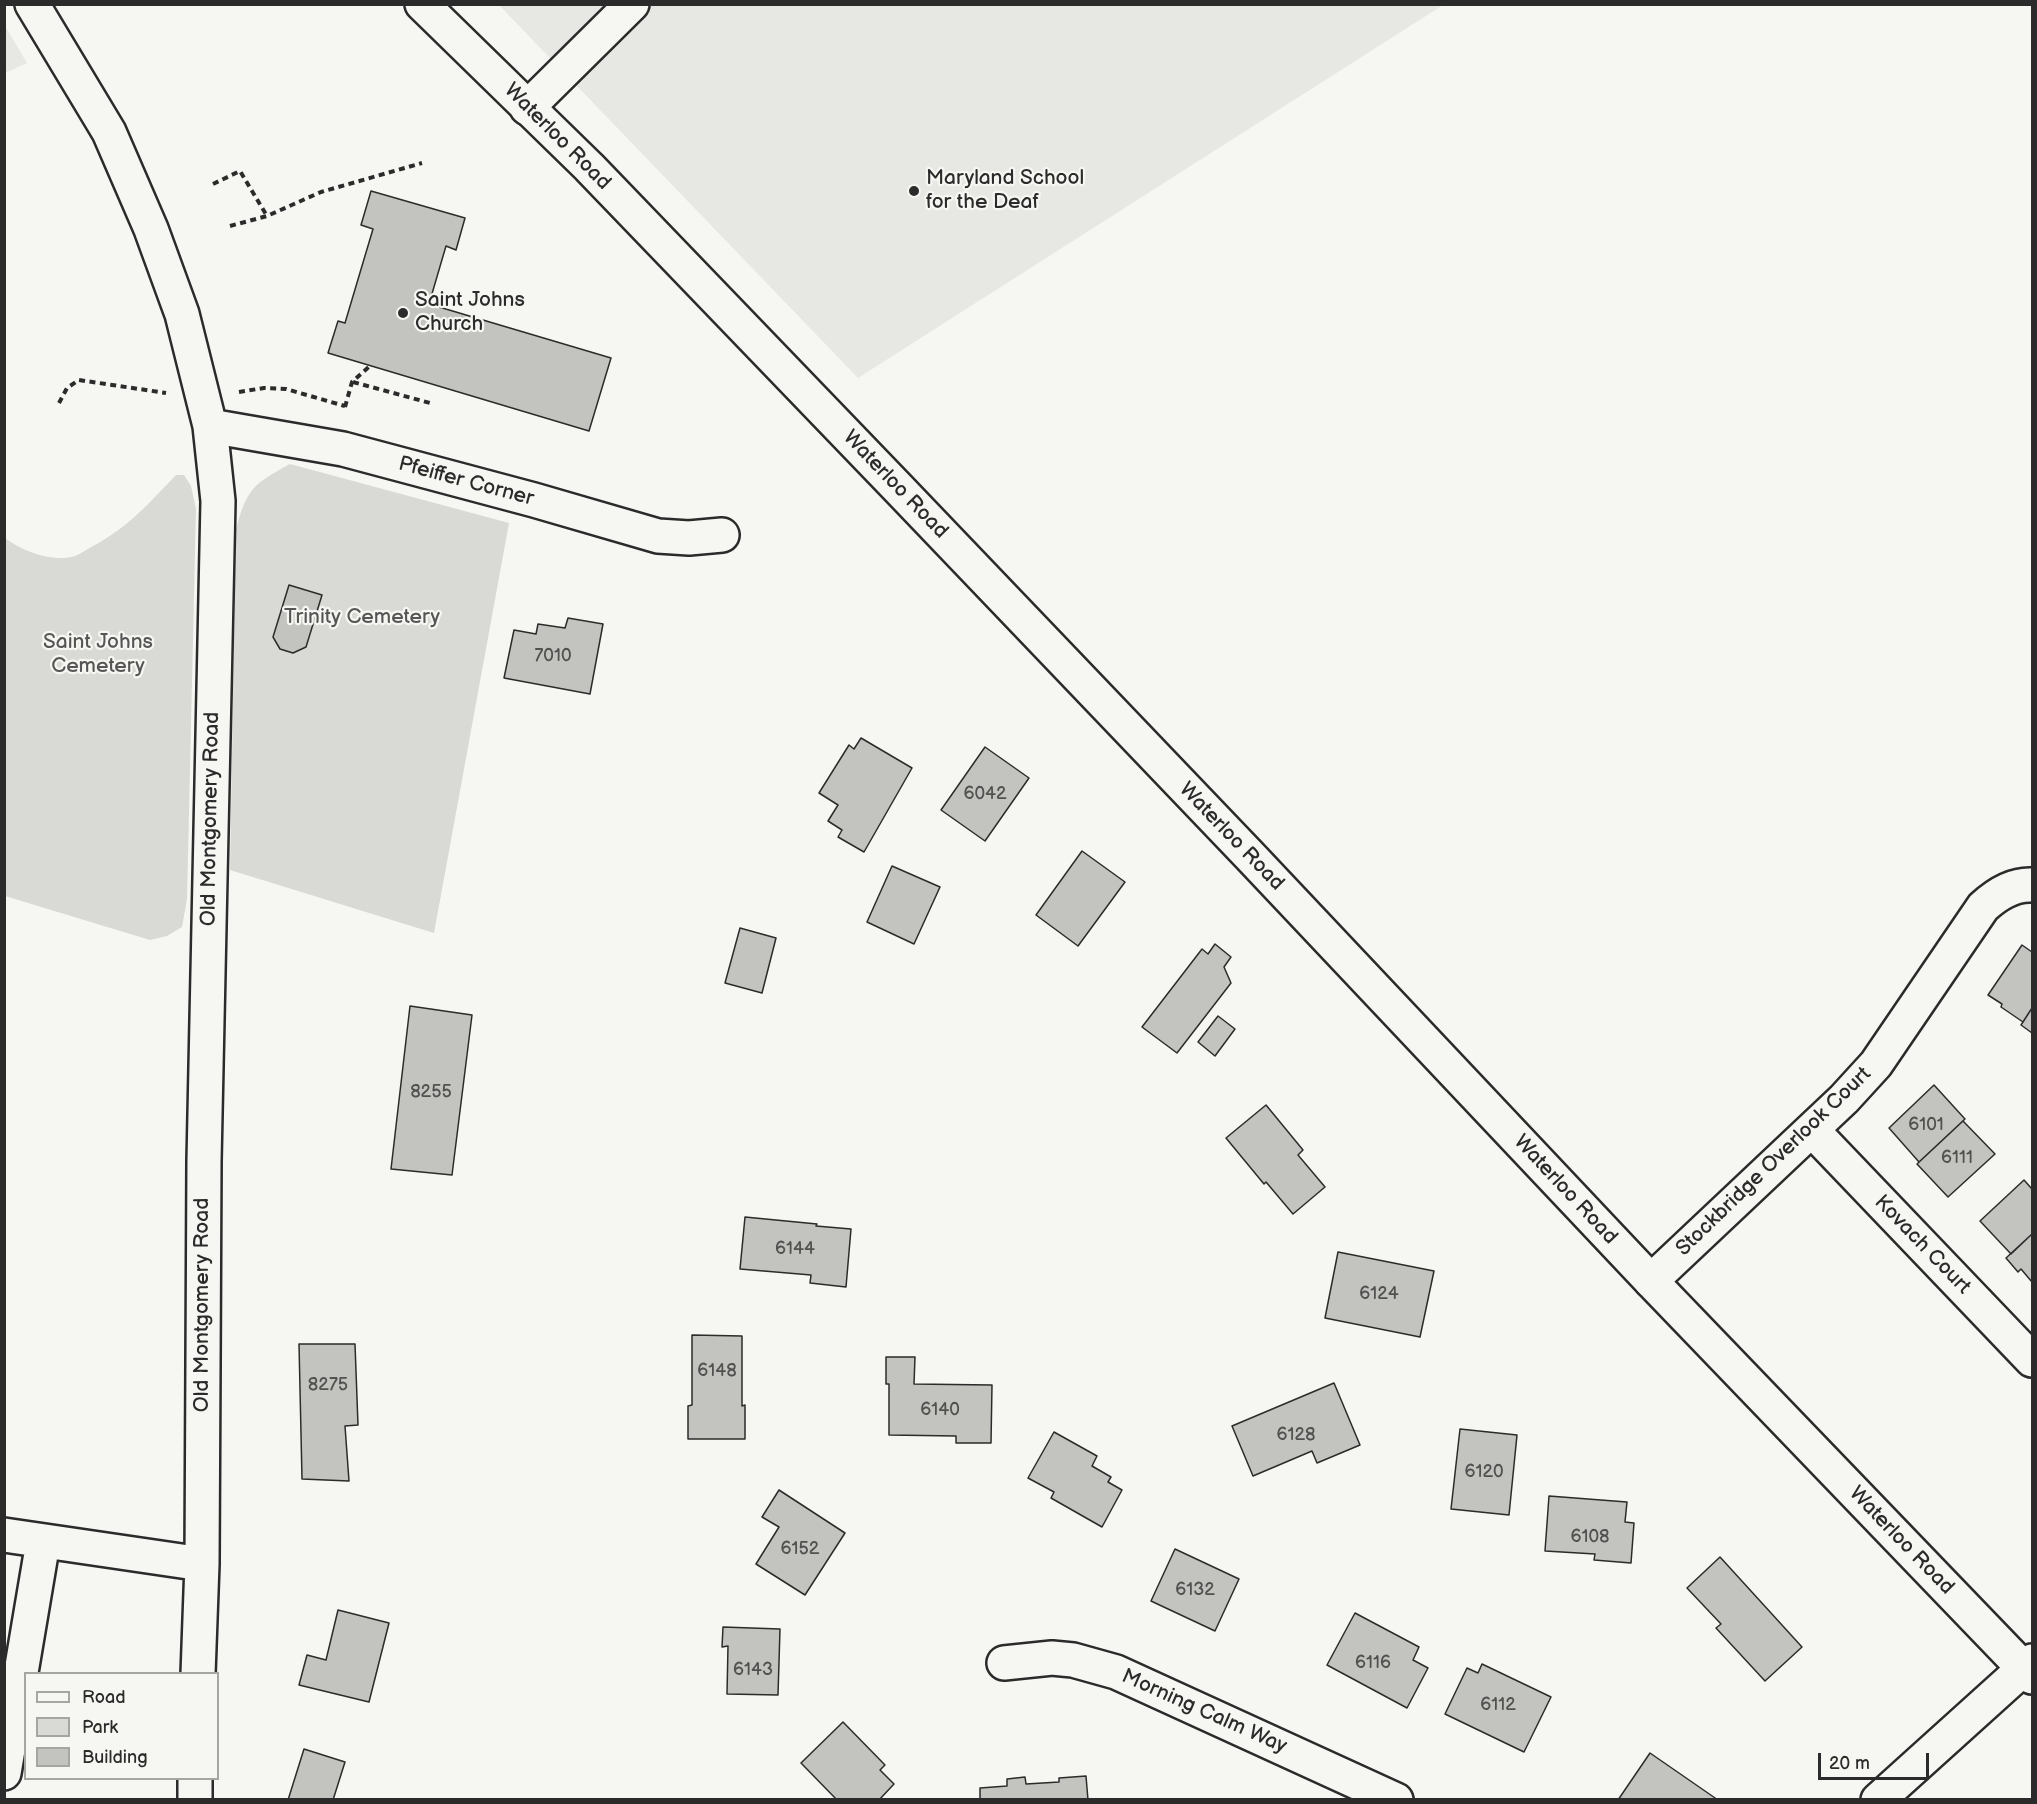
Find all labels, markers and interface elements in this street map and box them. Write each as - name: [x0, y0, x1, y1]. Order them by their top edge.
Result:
- street label: Waterloo Road: [498, 78, 616, 196]
- place label: Maryland School for the Deaf: [926, 166, 1084, 216]
- marker: Maryland School for the Deaf: [907, 184, 921, 198]
- place label: Saint Johns Church: [415, 288, 525, 338]
- marker: Saint Johns Church: [396, 306, 410, 320]
- street label: Waterloo Road: [837, 426, 953, 544]
- street label: Pfeiffer Corner: [396, 452, 536, 512]
- park label: Trinity Cemetery: [284, 605, 440, 631]
- park label: Saint Johns Cemetery: [43, 630, 153, 680]
- house number: 7010: [535, 645, 571, 667]
- street label: Old Montgomery Road: [197, 712, 225, 926]
- street label: Waterloo Road: [1173, 778, 1289, 896]
- house number: 6042: [963, 783, 1007, 805]
- street label: Stockbridge Overlook Court: [1671, 1062, 1877, 1262]
- house number: 8255: [410, 1081, 452, 1103]
- house number: 6101: [1908, 1114, 1944, 1136]
- street label: Waterloo Road: [1508, 1130, 1622, 1250]
- house number: 6111: [1941, 1147, 1973, 1169]
- street label: Kovach Court: [1869, 1190, 1975, 1300]
- street label: Old Montgomery Road: [190, 1198, 216, 1412]
- house number: 6144: [775, 1238, 815, 1260]
- house number: 6124: [1359, 1283, 1399, 1305]
- house number: 6148: [697, 1360, 737, 1382]
- house number: 8275: [308, 1374, 348, 1396]
- house number: 6140: [920, 1399, 960, 1421]
- house number: 6128: [1276, 1424, 1316, 1446]
- house number: 6120: [1464, 1461, 1504, 1483]
- street label: Waterloo Road: [1843, 1482, 1959, 1600]
- house number: 6108: [1570, 1526, 1610, 1548]
- house number: 6152: [781, 1538, 819, 1560]
- house number: 6132: [1175, 1579, 1215, 1601]
- house number: 6116: [1355, 1652, 1391, 1674]
- house number: 6143: [733, 1659, 773, 1681]
- street label: Morning Calm Way: [1118, 1664, 1290, 1760]
- legend: [24, 1672, 219, 1780]
- text: Road: [82, 1687, 126, 1708]
- house number: 6112: [1480, 1694, 1516, 1716]
- text: Park: [82, 1717, 118, 1738]
- scale bar: [1821, 1741, 1932, 1779]
- text: Building: [82, 1747, 148, 1768]
- text: 20 m: [1829, 1753, 1870, 1774]

